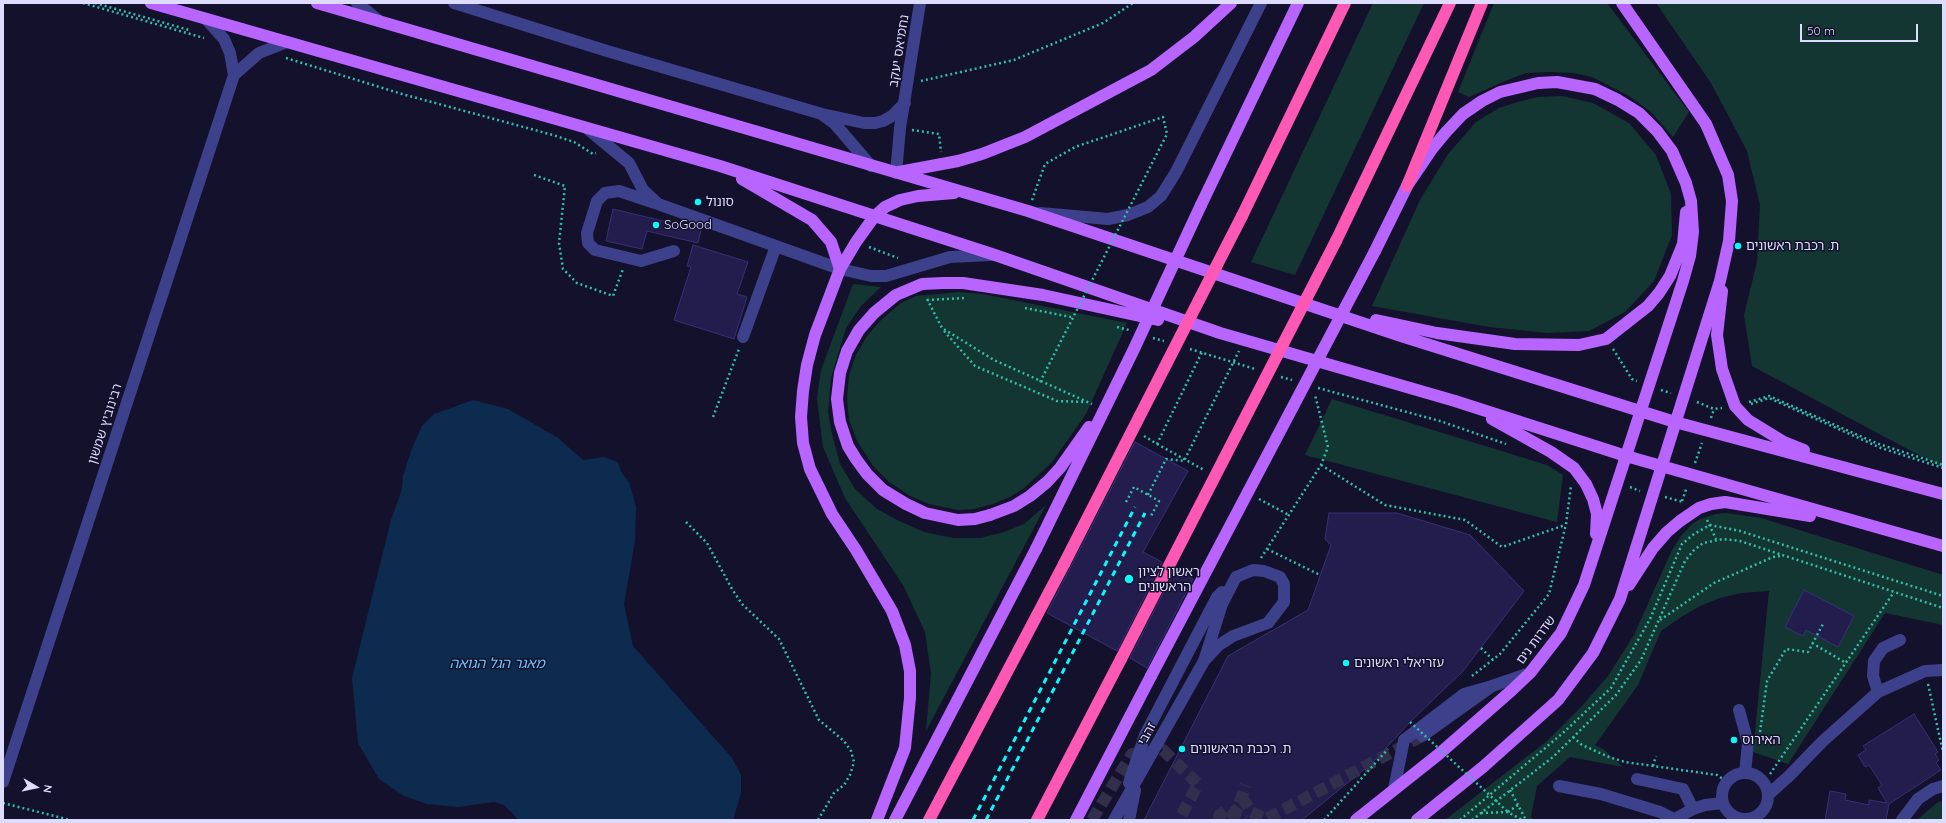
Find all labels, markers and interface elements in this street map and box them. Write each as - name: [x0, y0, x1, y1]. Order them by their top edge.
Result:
- street label: נחמיאס יעקב: [886, 14, 912, 88]
- scale bar: [1802, 16, 1920, 42]
- text: 50 m: [1807, 23, 1835, 38]
- place label: סונול: [706, 194, 734, 210]
- marker: סונול: [693, 197, 703, 207]
- place label: SoGood: [664, 217, 712, 233]
- marker: SoGood: [651, 220, 661, 230]
- place label: ת. רכבת ראשונים: [1746, 238, 1839, 254]
- marker: ת. רכבת ראשונים: [1733, 241, 1743, 251]
- street label: רבינוביץ שמשון: [85, 382, 125, 466]
- place label: ראשון לציון הראשונים: [1138, 564, 1200, 595]
- marker: ראשון לציון הראשונים: [1123, 573, 1135, 585]
- street label: שדרות נים: [1513, 613, 1559, 667]
- place label: עזריאלי ראשונים: [1354, 655, 1444, 671]
- water label: מאגר הגל הגואה: [449, 656, 545, 672]
- marker: עזריאלי ראשונים: [1341, 658, 1351, 668]
- street label: זהבי: [1134, 720, 1160, 748]
- place label: האירוס: [1742, 732, 1781, 748]
- marker: האירוס: [1729, 735, 1739, 745]
- place label: ת. רכבת הראשונים: [1190, 741, 1291, 757]
- marker: ת. רכבת הראשונים: [1177, 744, 1187, 754]
- north arrow: [16, 767, 56, 807]
- text: N: [40, 784, 55, 794]

